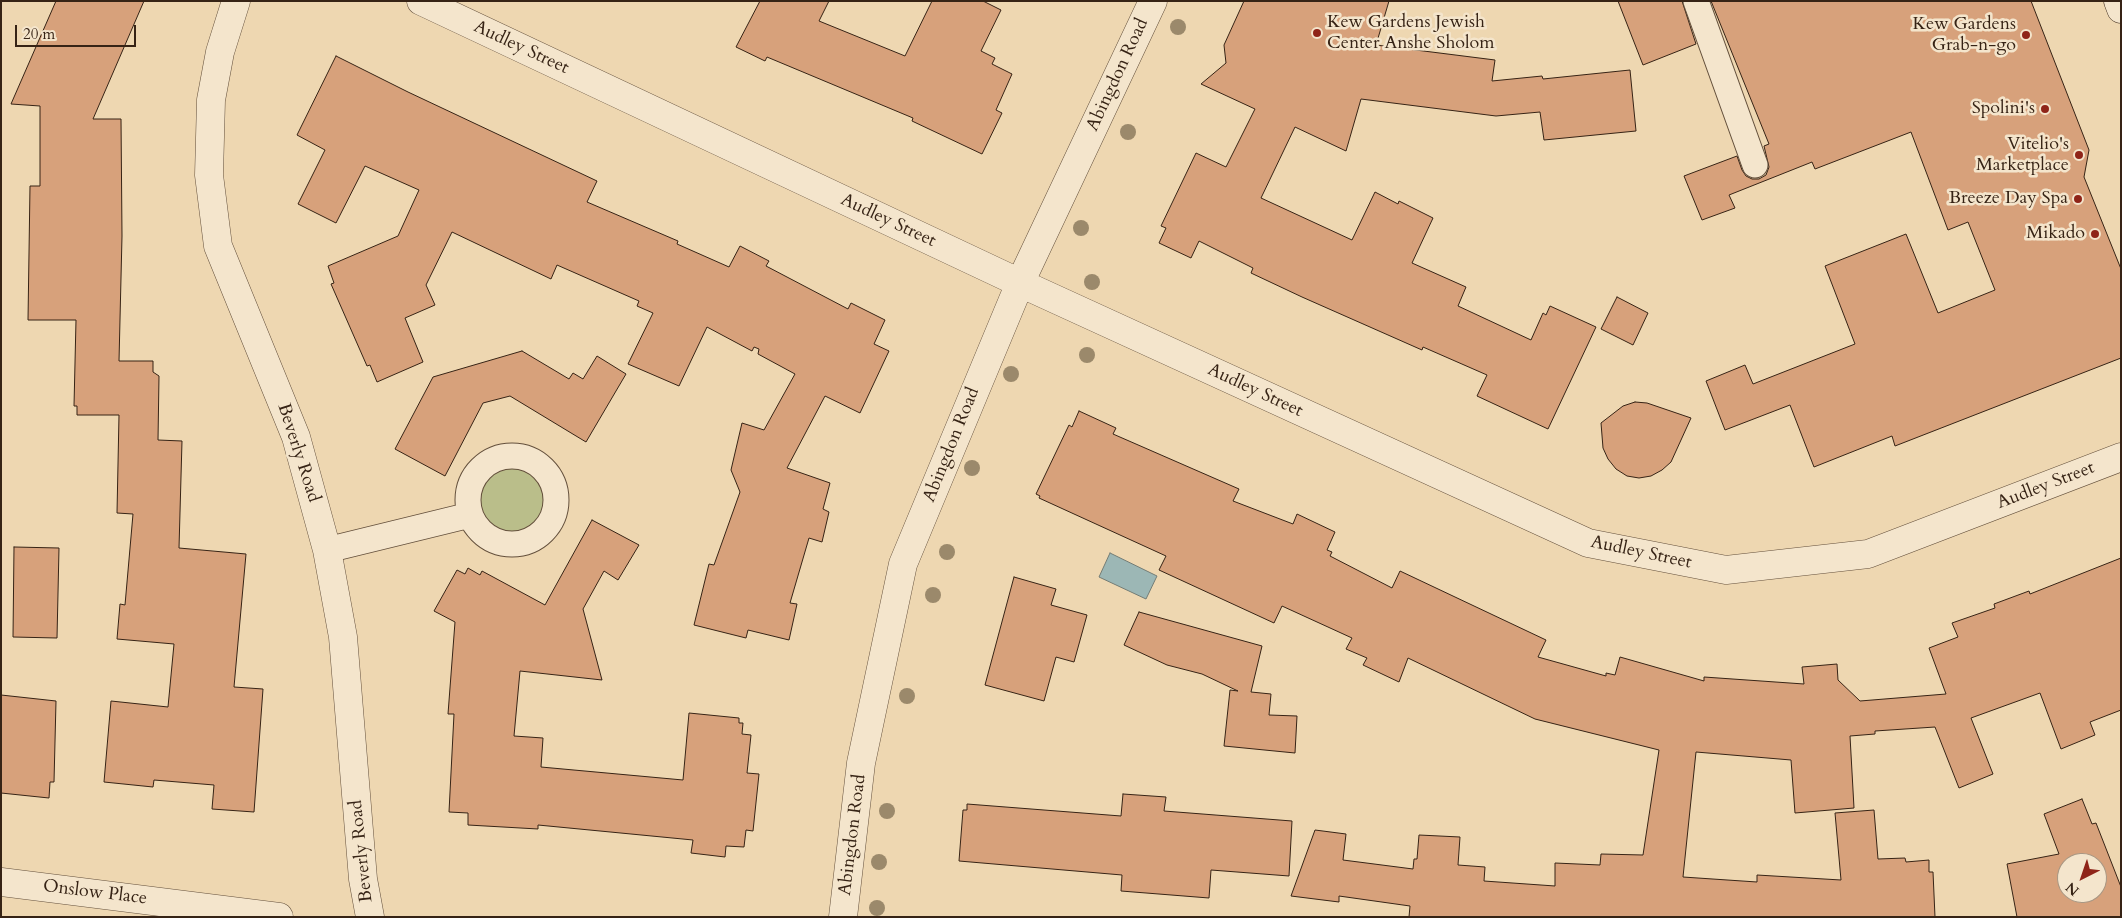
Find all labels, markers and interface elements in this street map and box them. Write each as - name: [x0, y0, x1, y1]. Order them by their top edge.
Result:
- place label: Kew Gardens Jewish Center Anshe Sholom: [1327, 12, 1495, 54]
- place label: Kew Gardens Grab-n-go: [1913, 14, 2016, 56]
- scale bar: [18, 15, 139, 47]
- street label: Abingdon Road: [1082, 15, 1154, 135]
- street label: Audley Street: [470, 17, 572, 79]
- text: 20 m: [23, 24, 55, 44]
- marker: Kew Gardens Jewish Center Anshe Sholom: [1311, 27, 1323, 39]
- marker: Kew Gardens Grab-n-go: [2020, 29, 2032, 41]
- place label: Spolini's: [1972, 98, 2035, 120]
- marker: Spolini's: [2039, 103, 2051, 115]
- place label: Vitelio's Marketplace: [1976, 134, 2069, 176]
- marker: Vitelio's Marketplace: [2073, 149, 2085, 161]
- place label: Breeze Day Spa: [1949, 188, 2068, 210]
- street label: Audley Street: [837, 190, 939, 252]
- marker: Breeze Day Spa: [2072, 193, 2084, 205]
- place label: Mikado: [2026, 223, 2085, 245]
- marker: Mikado: [2089, 228, 2101, 240]
- street label: Audley Street: [1204, 360, 1306, 422]
- street label: Abingdon Road: [919, 384, 985, 506]
- street label: Beverly Road: [272, 401, 324, 505]
- street label: Audley Street: [1994, 458, 2098, 514]
- street label: Audley Street: [1589, 532, 1693, 574]
- street label: Abingdon Road: [835, 773, 871, 897]
- street label: Beverly Road: [346, 799, 378, 903]
- north arrow: [2057, 853, 2107, 903]
- street label: Onslow Place: [42, 876, 148, 910]
- text: N: [2062, 878, 2083, 900]

